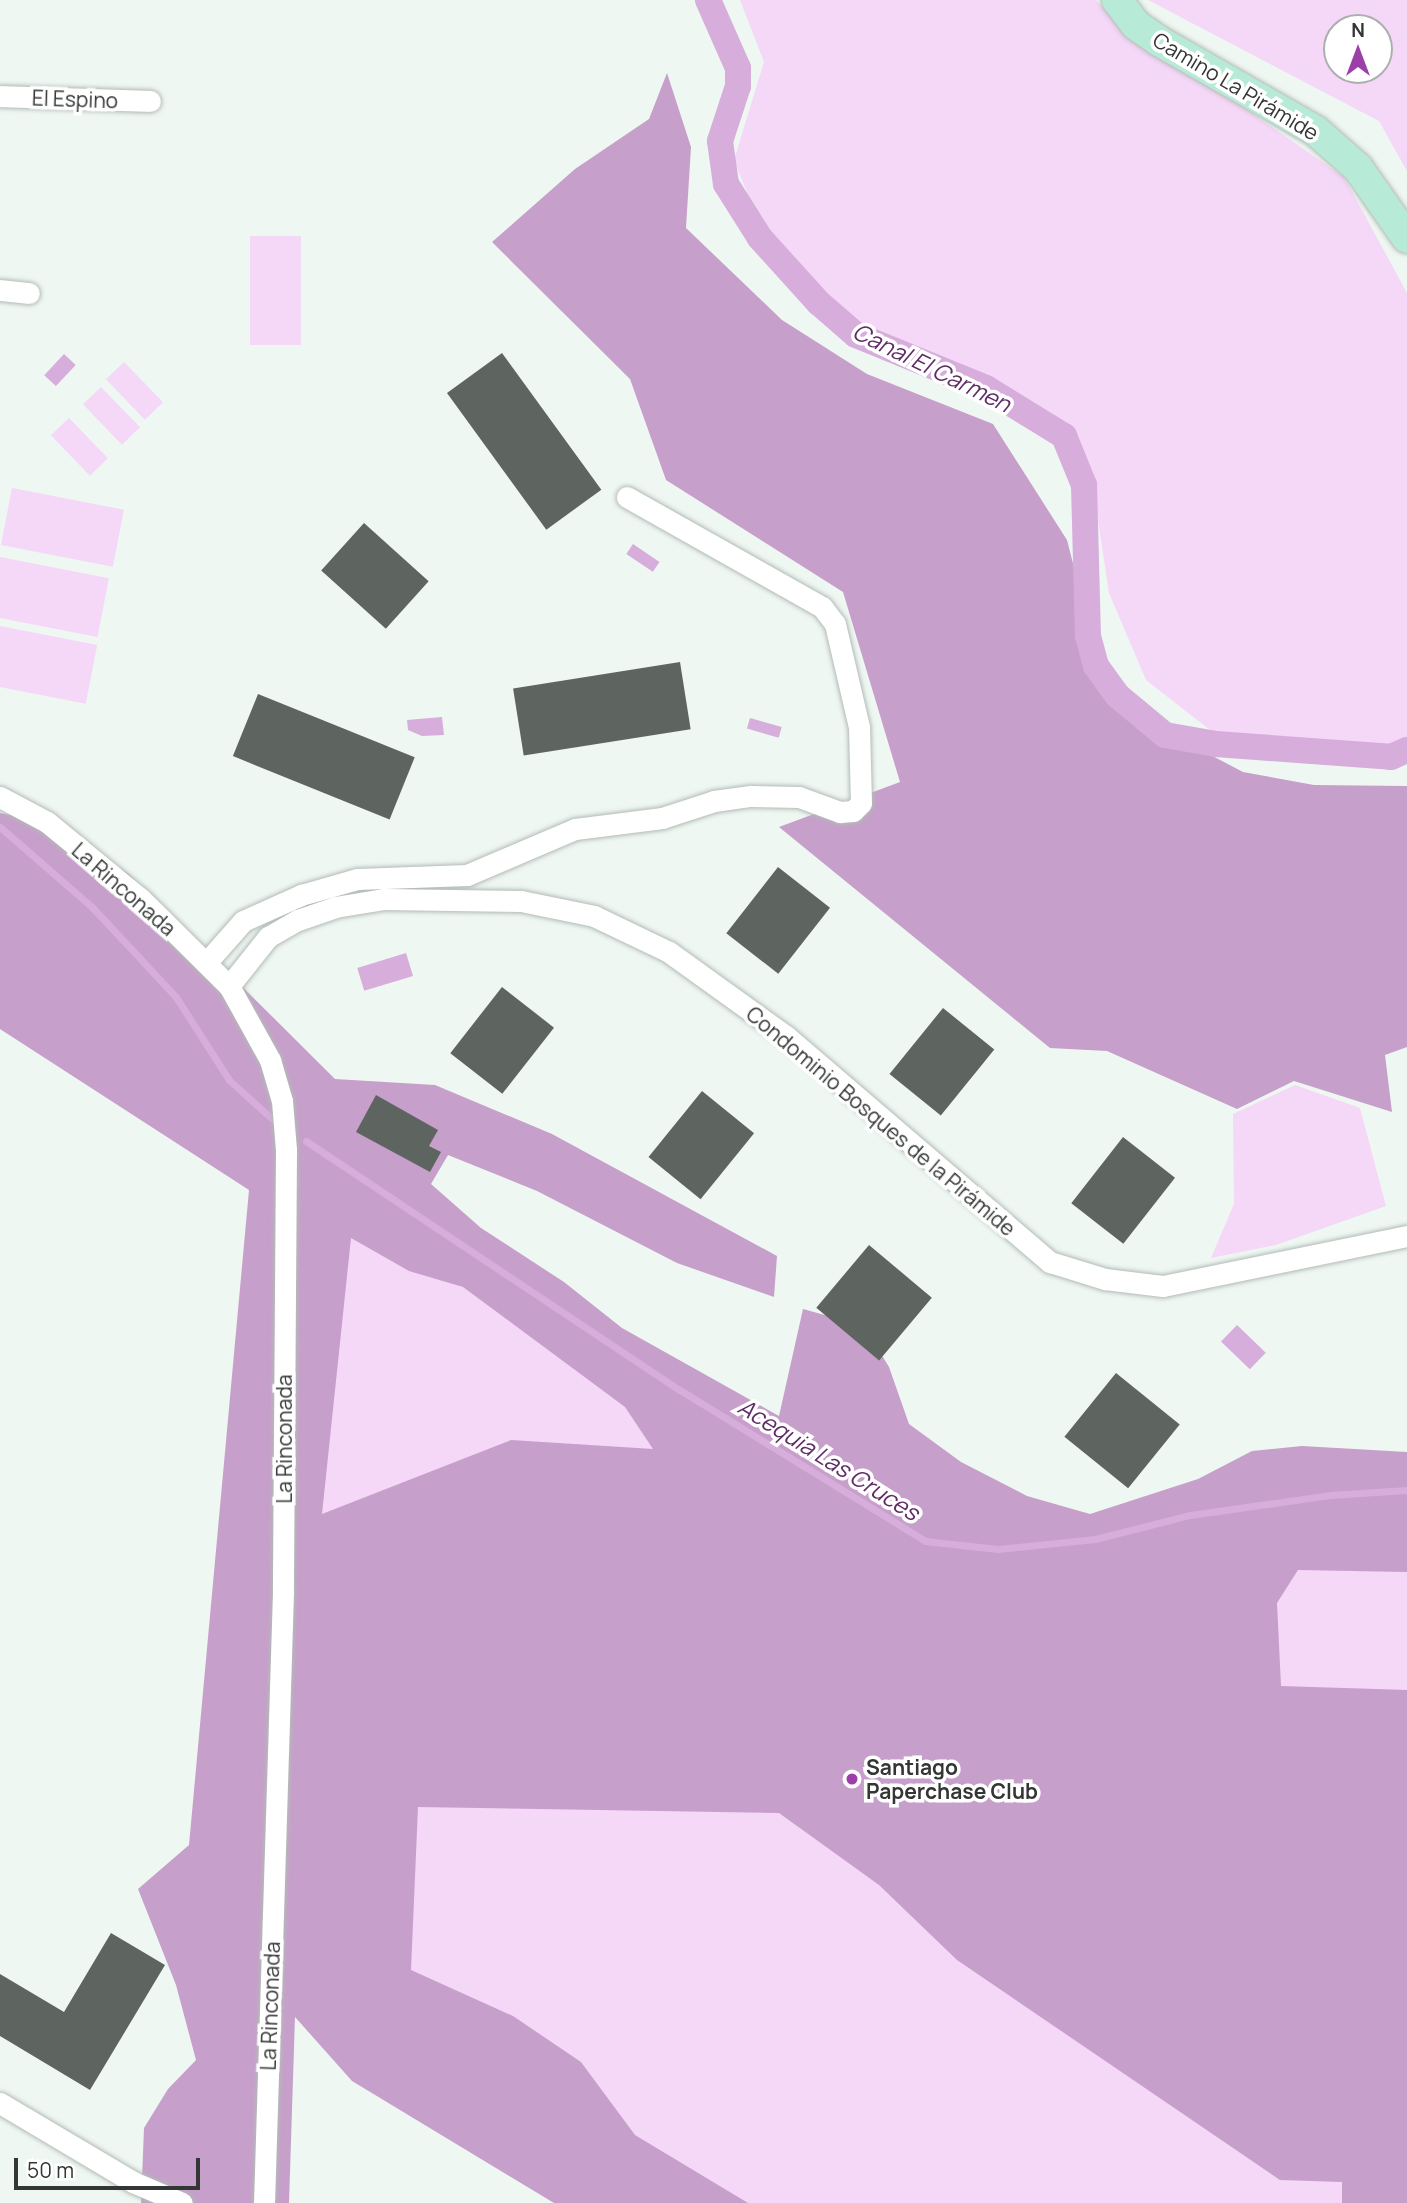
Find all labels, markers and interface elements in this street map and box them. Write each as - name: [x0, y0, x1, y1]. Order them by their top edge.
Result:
- north arrow: [1323, 14, 1393, 84]
- text: N: [1351, 17, 1365, 43]
- street label: Camino La Pirámide: [1149, 27, 1323, 145]
- street label: El Espino: [31, 85, 119, 113]
- water label: Canal El Carmen: [848, 317, 1016, 417]
- street label: La Rinconada: [67, 837, 181, 941]
- street label: Condominio Bosques de la Pirámide: [741, 1001, 1021, 1241]
- street label: La Rinconada: [271, 1374, 297, 1504]
- water label: Acequia Las Cruces: [734, 1392, 924, 1526]
- place label: Santiago Paperchase Club: [866, 1754, 1038, 1804]
- marker: Santiago Paperchase Club: [844, 1771, 860, 1787]
- street label: La Rinconada: [255, 1941, 285, 2071]
- scale bar: [18, 2144, 203, 2188]
- text: 50 m: [27, 2156, 74, 2184]

